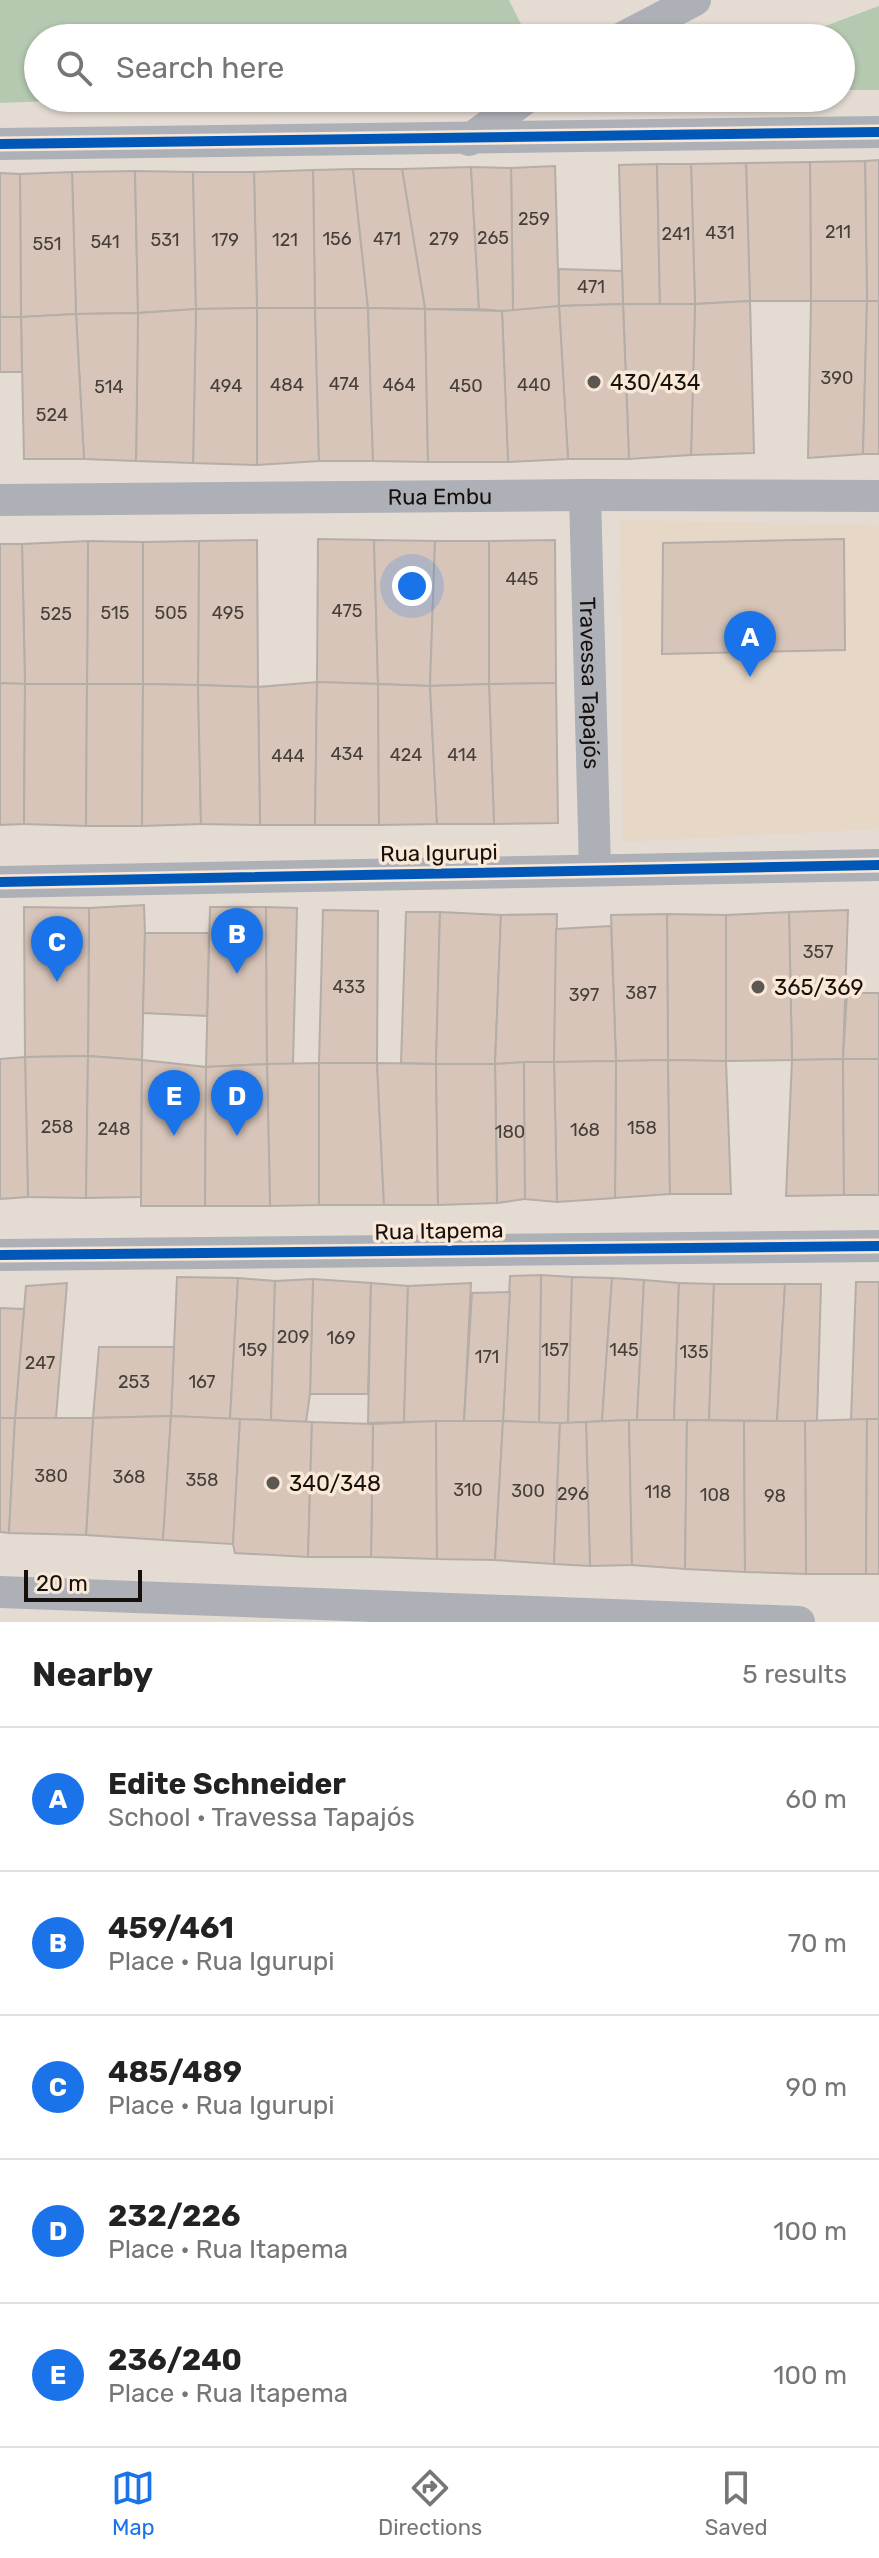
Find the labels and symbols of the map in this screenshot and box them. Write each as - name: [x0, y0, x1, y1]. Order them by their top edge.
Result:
- house number: 259: [518, 208, 550, 230]
- house number: 211: [825, 221, 851, 243]
- house number: 431: [705, 222, 735, 244]
- house number: 241: [662, 223, 690, 245]
- house number: 265: [477, 227, 509, 249]
- house number: 156: [322, 228, 352, 250]
- house number: 471: [373, 228, 401, 250]
- house number: 279: [429, 228, 459, 250]
- house number: 531: [151, 229, 179, 251]
- house number: 179: [211, 229, 239, 251]
- house number: 121: [272, 229, 298, 251]
- house number: 541: [90, 231, 120, 253]
- house number: 551: [33, 233, 61, 255]
- house number: 471: [577, 276, 605, 298]
- house number: 390: [821, 367, 853, 389]
- place label: 430/434: [610, 369, 700, 396]
- house number: 474: [329, 373, 359, 395]
- marker: 430/434: [585, 373, 603, 391]
- house number: 484: [270, 374, 304, 396]
- house number: 464: [382, 374, 416, 396]
- house number: 440: [517, 374, 551, 396]
- house number: 494: [210, 375, 242, 397]
- house number: 450: [449, 375, 483, 397]
- house number: 514: [94, 376, 124, 398]
- house number: 524: [36, 404, 68, 426]
- street label: Rua Embu: [388, 482, 492, 510]
- your location: [392, 566, 432, 606]
- house number: 445: [505, 568, 539, 590]
- street label: Travessa Tapajós: [574, 596, 606, 770]
- house number: 475: [332, 600, 362, 622]
- house number: 515: [101, 602, 129, 624]
- house number: 505: [155, 602, 187, 624]
- house number: 495: [212, 602, 244, 624]
- house number: 525: [40, 603, 72, 625]
- pin: A: [724, 611, 776, 677]
- house number: 434: [330, 743, 364, 765]
- house number: 424: [390, 744, 422, 766]
- house number: 414: [447, 744, 477, 766]
- house number: 444: [271, 745, 305, 767]
- street label: Rua Igurupi: [380, 838, 498, 868]
- pin: B: [211, 908, 263, 974]
- pin: C: [31, 916, 83, 982]
- house number: 357: [803, 941, 833, 963]
- place label: 365/369: [774, 974, 864, 1001]
- house number: 433: [333, 976, 365, 998]
- marker: 365/369: [749, 978, 767, 996]
- house number: 387: [625, 982, 657, 1004]
- house number: 397: [569, 984, 599, 1006]
- pin: E: [148, 1070, 200, 1136]
- pin: D: [211, 1070, 263, 1136]
- house number: 258: [41, 1116, 73, 1138]
- house number: 158: [627, 1117, 657, 1139]
- house number: 248: [97, 1118, 131, 1140]
- house number: 168: [570, 1119, 600, 1141]
- house number: 180: [495, 1121, 525, 1143]
- street label: Rua Itapema: [374, 1216, 504, 1246]
- house number: 209: [277, 1326, 309, 1348]
- house number: 169: [326, 1327, 356, 1349]
- house number: 159: [238, 1339, 268, 1361]
- house number: 157: [541, 1339, 569, 1361]
- house number: 145: [609, 1339, 639, 1361]
- house number: 135: [679, 1341, 709, 1363]
- house number: 171: [475, 1346, 499, 1368]
- house number: 247: [25, 1352, 55, 1374]
- house number: 253: [118, 1371, 150, 1393]
- house number: 167: [188, 1371, 216, 1393]
- house number: 380: [34, 1465, 68, 1487]
- house number: 368: [112, 1466, 146, 1488]
- house number: 358: [186, 1469, 218, 1491]
- place label: 340/348: [289, 1470, 381, 1497]
- marker: 340/348: [264, 1474, 282, 1492]
- house number: 310: [453, 1479, 483, 1501]
- house number: 300: [511, 1480, 545, 1502]
- house number: 118: [645, 1481, 671, 1503]
- house number: 296: [557, 1483, 589, 1505]
- house number: 108: [700, 1484, 730, 1506]
- house number: 98: [764, 1485, 786, 1507]
- scale bar: [24, 1566, 142, 1602]

